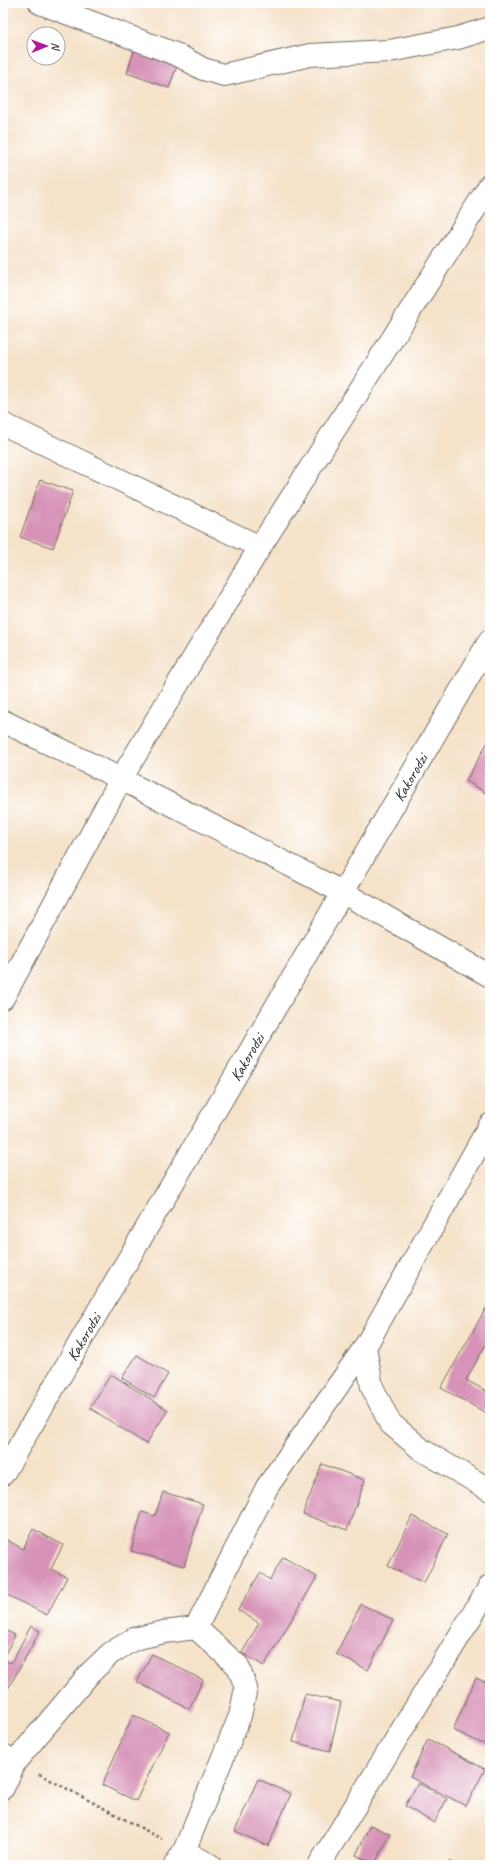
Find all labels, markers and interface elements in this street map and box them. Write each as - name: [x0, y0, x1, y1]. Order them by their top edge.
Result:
- north arrow: [26, 26, 66, 66]
- text: N: [49, 42, 63, 52]
- street label: Kakorodzi: [389, 749, 433, 805]
- street label: Kakorodzi: [226, 1028, 270, 1085]
- street label: Kakorodzi: [62, 1308, 107, 1365]

